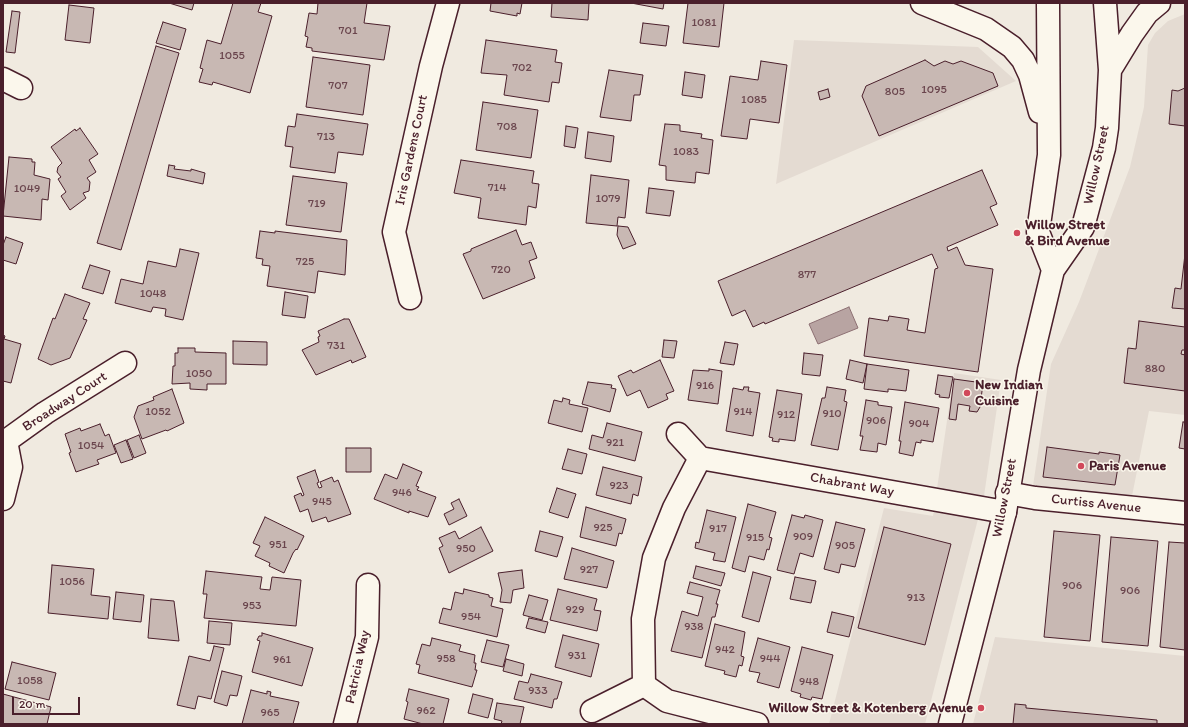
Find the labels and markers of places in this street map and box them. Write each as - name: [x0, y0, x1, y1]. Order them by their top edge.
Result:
- place label: Willow Street & Bird Avenue: [1025, 217, 1110, 250]
- marker: Willow Street & Bird Avenue: [1012, 228, 1022, 238]
- place label: New Indian Cuisine: [975, 377, 1043, 410]
- marker: New Indian Cuisine: [962, 388, 972, 398]
- place label: Paris Avenue: [1089, 458, 1166, 474]
- marker: Paris Avenue: [1076, 461, 1086, 471]
- place label: Willow Street & Kotenberg Avenue: [768, 700, 973, 716]
- marker: Willow Street & Kotenberg Avenue: [976, 703, 986, 713]

